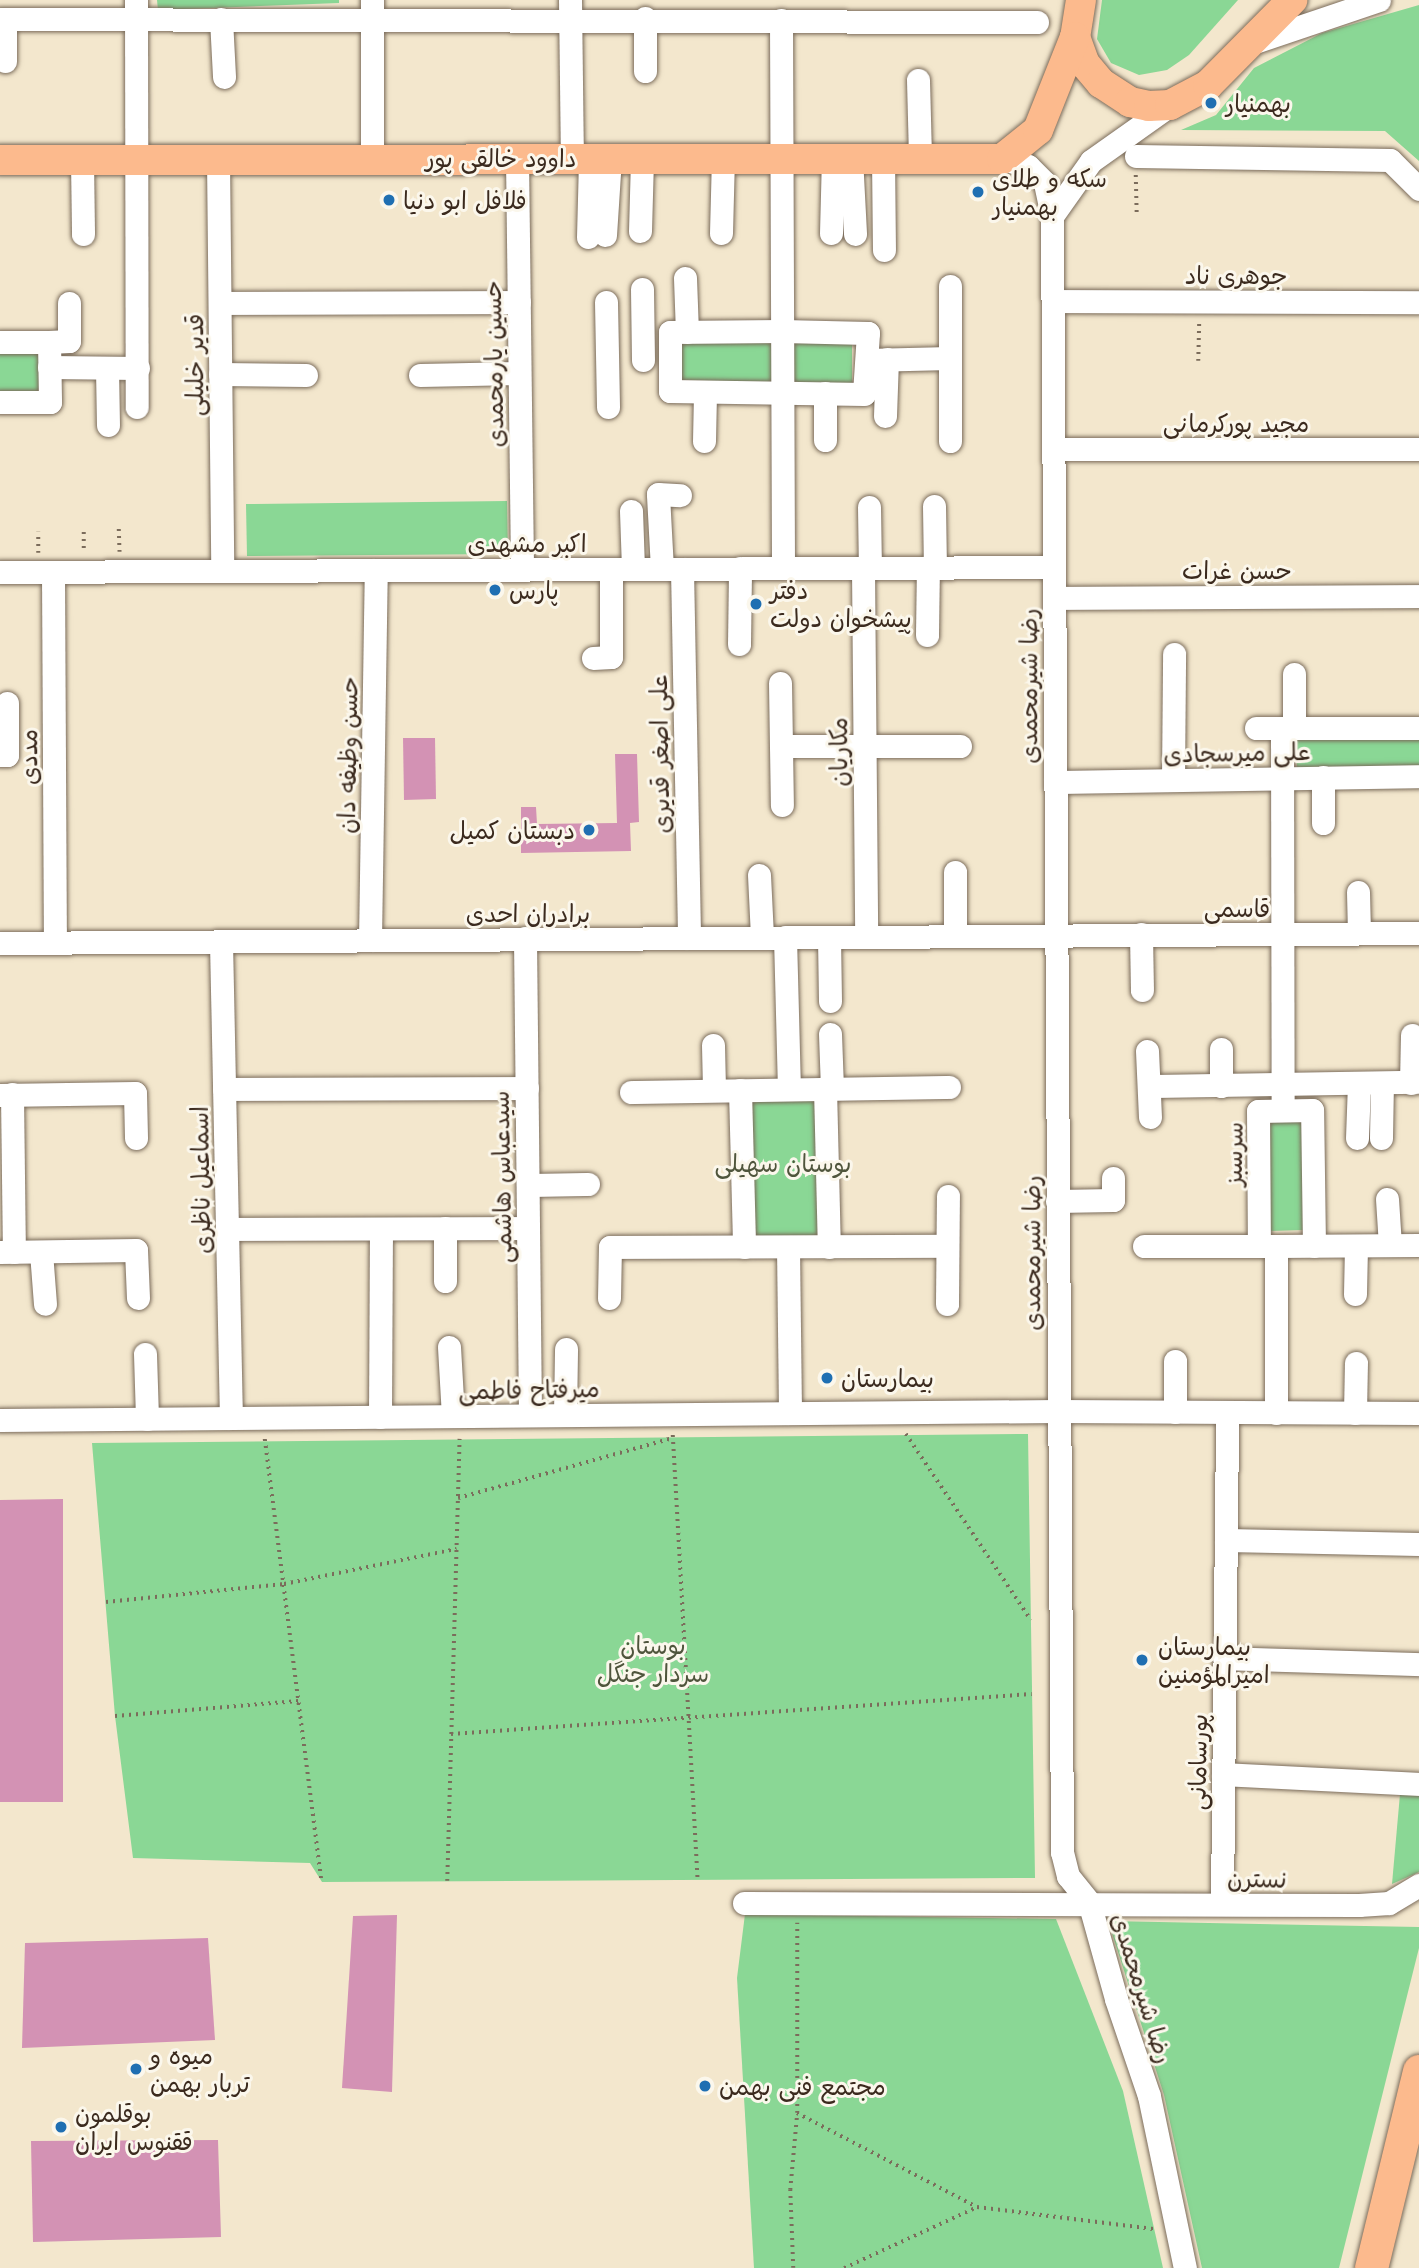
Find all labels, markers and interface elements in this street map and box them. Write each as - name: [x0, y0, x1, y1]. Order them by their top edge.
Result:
- place label: بهمنیار: [1225, 89, 1291, 117]
- marker: بهمنیار: [1203, 95, 1219, 111]
- street label: داوود خالقی پور: [426, 144, 576, 172]
- place label: سکه و طلای بهمنیار: [992, 164, 1107, 220]
- marker: سکه و طلای بهمنیار: [970, 184, 986, 200]
- place label: فلافل ابو دنیا: [403, 186, 527, 214]
- marker: فلافل ابو دنیا: [381, 192, 397, 208]
- street label: جوهری ناد: [1185, 261, 1287, 289]
- street label: حسین یارمحمدی: [477, 280, 509, 448]
- street label: قدیر خلیلی: [180, 314, 208, 416]
- street label: مجید پورکرمانی: [1163, 409, 1309, 437]
- street label: اکبر مشهدی: [467, 529, 587, 557]
- street label: حسن غرات: [1182, 556, 1292, 584]
- place label: پارس: [509, 576, 559, 604]
- place label: دفتر پیشخوان دولت: [770, 576, 912, 632]
- marker: پارس: [487, 582, 503, 598]
- marker: دفتر پیشخوان دولت: [748, 596, 764, 612]
- street label: رضا شیرمحمدی: [1014, 608, 1042, 764]
- street label: علی اصغر قدیری: [643, 674, 675, 834]
- street label: حسن وظیفه دان: [331, 676, 363, 834]
- street label: مکاریان: [824, 717, 852, 787]
- street label: مددی: [14, 729, 42, 785]
- street label: علی میرسجادی: [1163, 736, 1311, 768]
- place label: دبستان کمیل: [450, 816, 575, 844]
- marker: دبستان کمیل: [581, 822, 597, 838]
- street label: قاسمی: [1204, 894, 1270, 922]
- street label: برادران احدی: [466, 899, 590, 927]
- street label: سیدعباس هاشمی: [485, 1090, 517, 1264]
- street label: اسماعیل ناظری: [184, 1106, 216, 1254]
- street label: سرسبز: [1218, 1122, 1248, 1186]
- park label: بوستان سهیلی: [714, 1149, 852, 1177]
- street label: رضا شیرمحمدی: [1017, 1175, 1045, 1331]
- place label: بیمارستان: [841, 1364, 934, 1392]
- marker: بیمارستان: [819, 1370, 835, 1386]
- street label: میرفتاح فاطمی: [458, 1373, 600, 1405]
- park label: بوستان سردار جنگل: [597, 1631, 709, 1687]
- place label: بیمارستان امیرالمؤمنین: [1158, 1632, 1270, 1688]
- marker: بیمارستان امیرالمؤمنین: [1132, 1650, 1152, 1670]
- street label: پورسامانی: [1182, 1714, 1212, 1810]
- street label: نسترن: [1227, 1863, 1287, 1893]
- street label: رضا شیرمحمدی: [1107, 1910, 1179, 2066]
- place label: میوه و تربار بهمن: [150, 2041, 250, 2097]
- marker: میوه و تربار بهمن: [128, 2061, 144, 2077]
- place label: مجتمع فنی بهمن: [719, 2072, 886, 2100]
- marker: مجتمع فنی بهمن: [697, 2078, 713, 2094]
- place label: بوقلمون ققنوس ایران: [75, 2099, 193, 2155]
- marker: بوقلمون ققنوس ایران: [53, 2119, 69, 2135]

